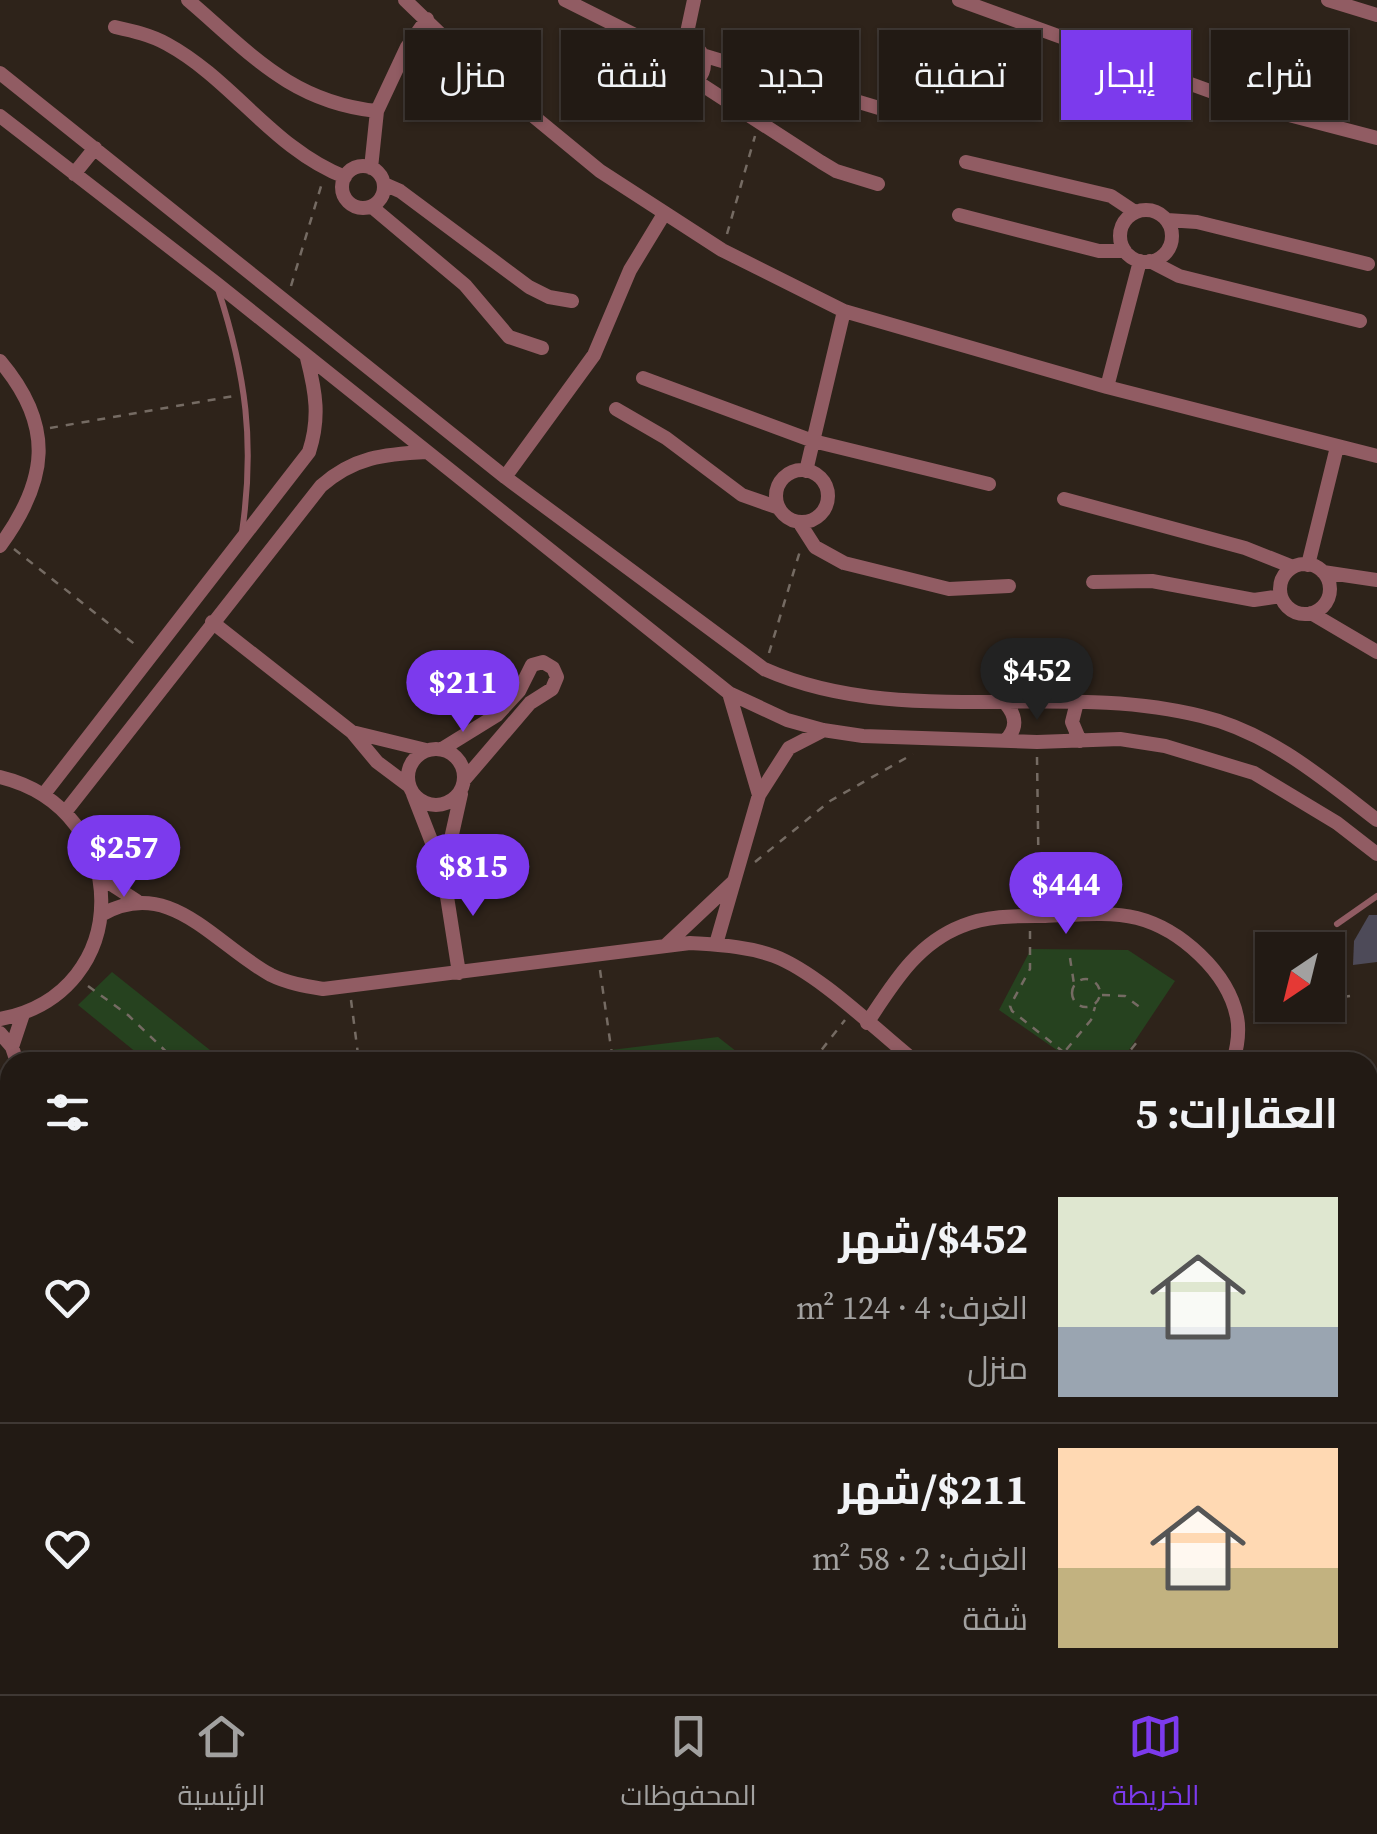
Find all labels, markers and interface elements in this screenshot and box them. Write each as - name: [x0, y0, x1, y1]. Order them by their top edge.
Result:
- chip: منزل: [405, 30, 541, 120]
- chip: شقة: [561, 30, 703, 120]
- chip: جديد: [723, 30, 859, 120]
- chip: تصفية: [879, 30, 1041, 120]
- chip: إيجار: [1061, 30, 1191, 120]
- chip: شراء: [1211, 30, 1348, 120]
- pin: $452: [978, 638, 1096, 723]
- text: $452: [1002, 648, 1072, 692]
- pin: $211: [404, 650, 522, 735]
- text: $211: [428, 660, 498, 704]
- pin: $257: [65, 815, 183, 900]
- text: $257: [89, 825, 159, 869]
- pin: $815: [414, 834, 532, 919]
- text: $815: [438, 844, 508, 888]
- pin: $444: [1007, 852, 1125, 937]
- text: $444: [1031, 862, 1101, 906]
- north arrow: [1255, 932, 1345, 1022]
- map controls: [1255, 932, 1345, 1022]
- text: العقارات: 5: [1135, 1084, 1338, 1142]
- icon: filters: [40, 1085, 95, 1140]
- text: $452/شهر: [839, 1209, 1028, 1267]
- icon: home: [1138, 1237, 1258, 1357]
- icon: heart: [40, 1270, 95, 1325]
- text: الغرف: 4 · 124 m²: [796, 1286, 1028, 1330]
- text: منزل: [967, 1346, 1028, 1390]
- text: $211/شهر: [839, 1460, 1028, 1518]
- icon: home: [1138, 1488, 1258, 1608]
- icon: heart: [40, 1521, 95, 1576]
- text: الغرف: 2 · 58 m²: [812, 1537, 1028, 1581]
- text: شقة: [963, 1597, 1028, 1641]
- tab: الرئيسية: [178, 1709, 265, 1821]
- tab: المحفوظات: [621, 1709, 757, 1821]
- tab: الخريطة: [1112, 1709, 1199, 1821]

